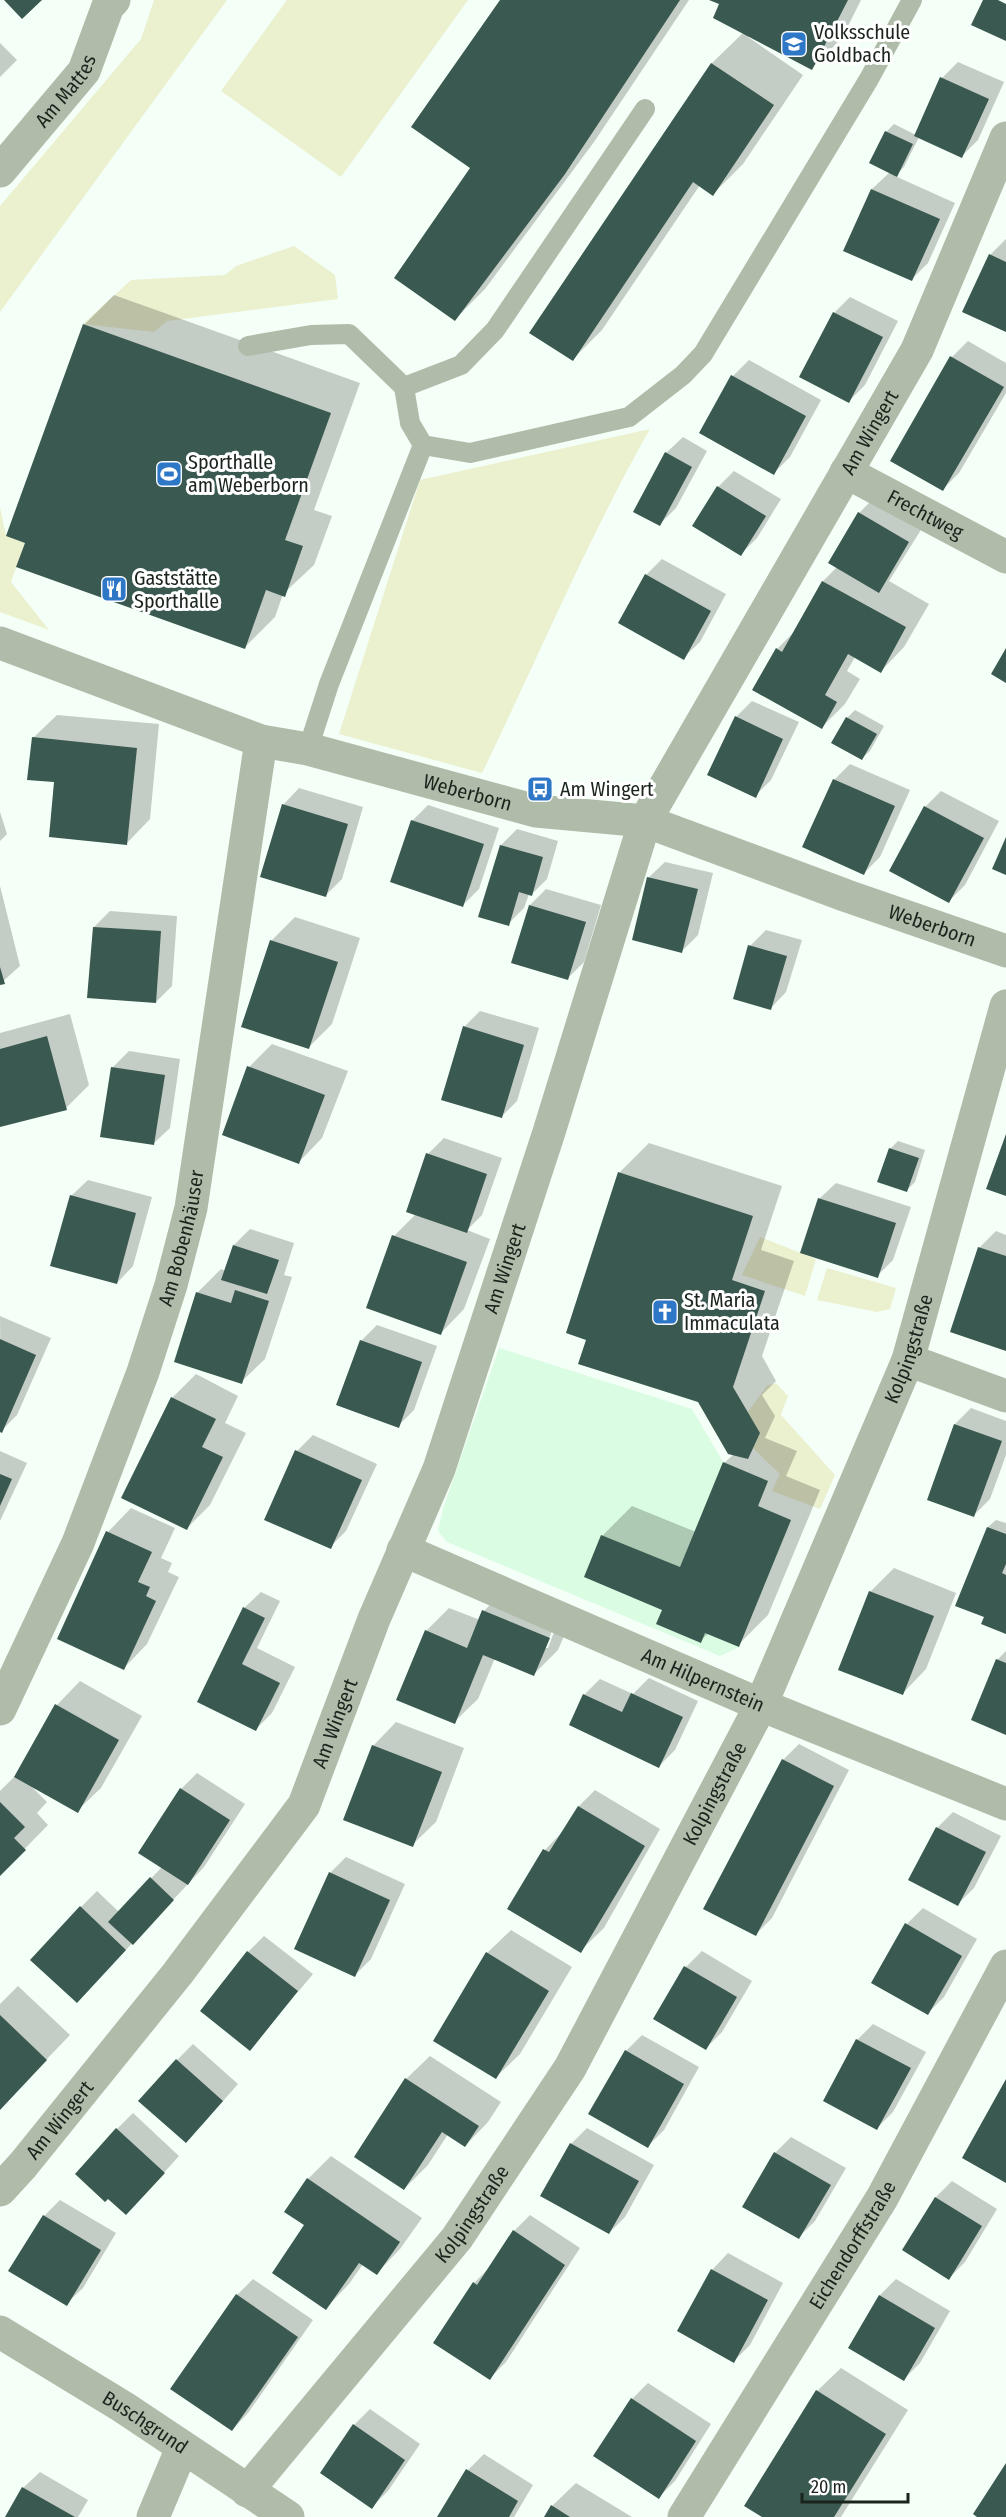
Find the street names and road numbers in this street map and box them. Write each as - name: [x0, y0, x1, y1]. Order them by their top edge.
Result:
- street label: Am Mattes: [30, 52, 101, 132]
- street label: Am Wingert: [836, 385, 904, 479]
- street label: Frechtweg: [883, 484, 968, 544]
- street label: Weberborn: [421, 769, 515, 816]
- street label: Weberborn: [885, 899, 979, 952]
- street label: Am Bobenhäuser: [153, 1168, 209, 1309]
- street label: Am Wingert: [479, 1220, 531, 1317]
- street label: Kolpingstraße: [879, 1292, 938, 1407]
- street label: Am Hilpernstein: [638, 1643, 768, 1717]
- street label: Am Wingert: [307, 1675, 363, 1771]
- street label: Kolpingstraße: [677, 1738, 751, 1849]
- street label: Am Wingert: [21, 2075, 99, 2164]
- street label: Kolpingstraße: [430, 2161, 514, 2268]
- street label: Eichendorffstraße: [804, 2177, 901, 2314]
- street label: Buschgrund: [98, 2385, 193, 2459]

